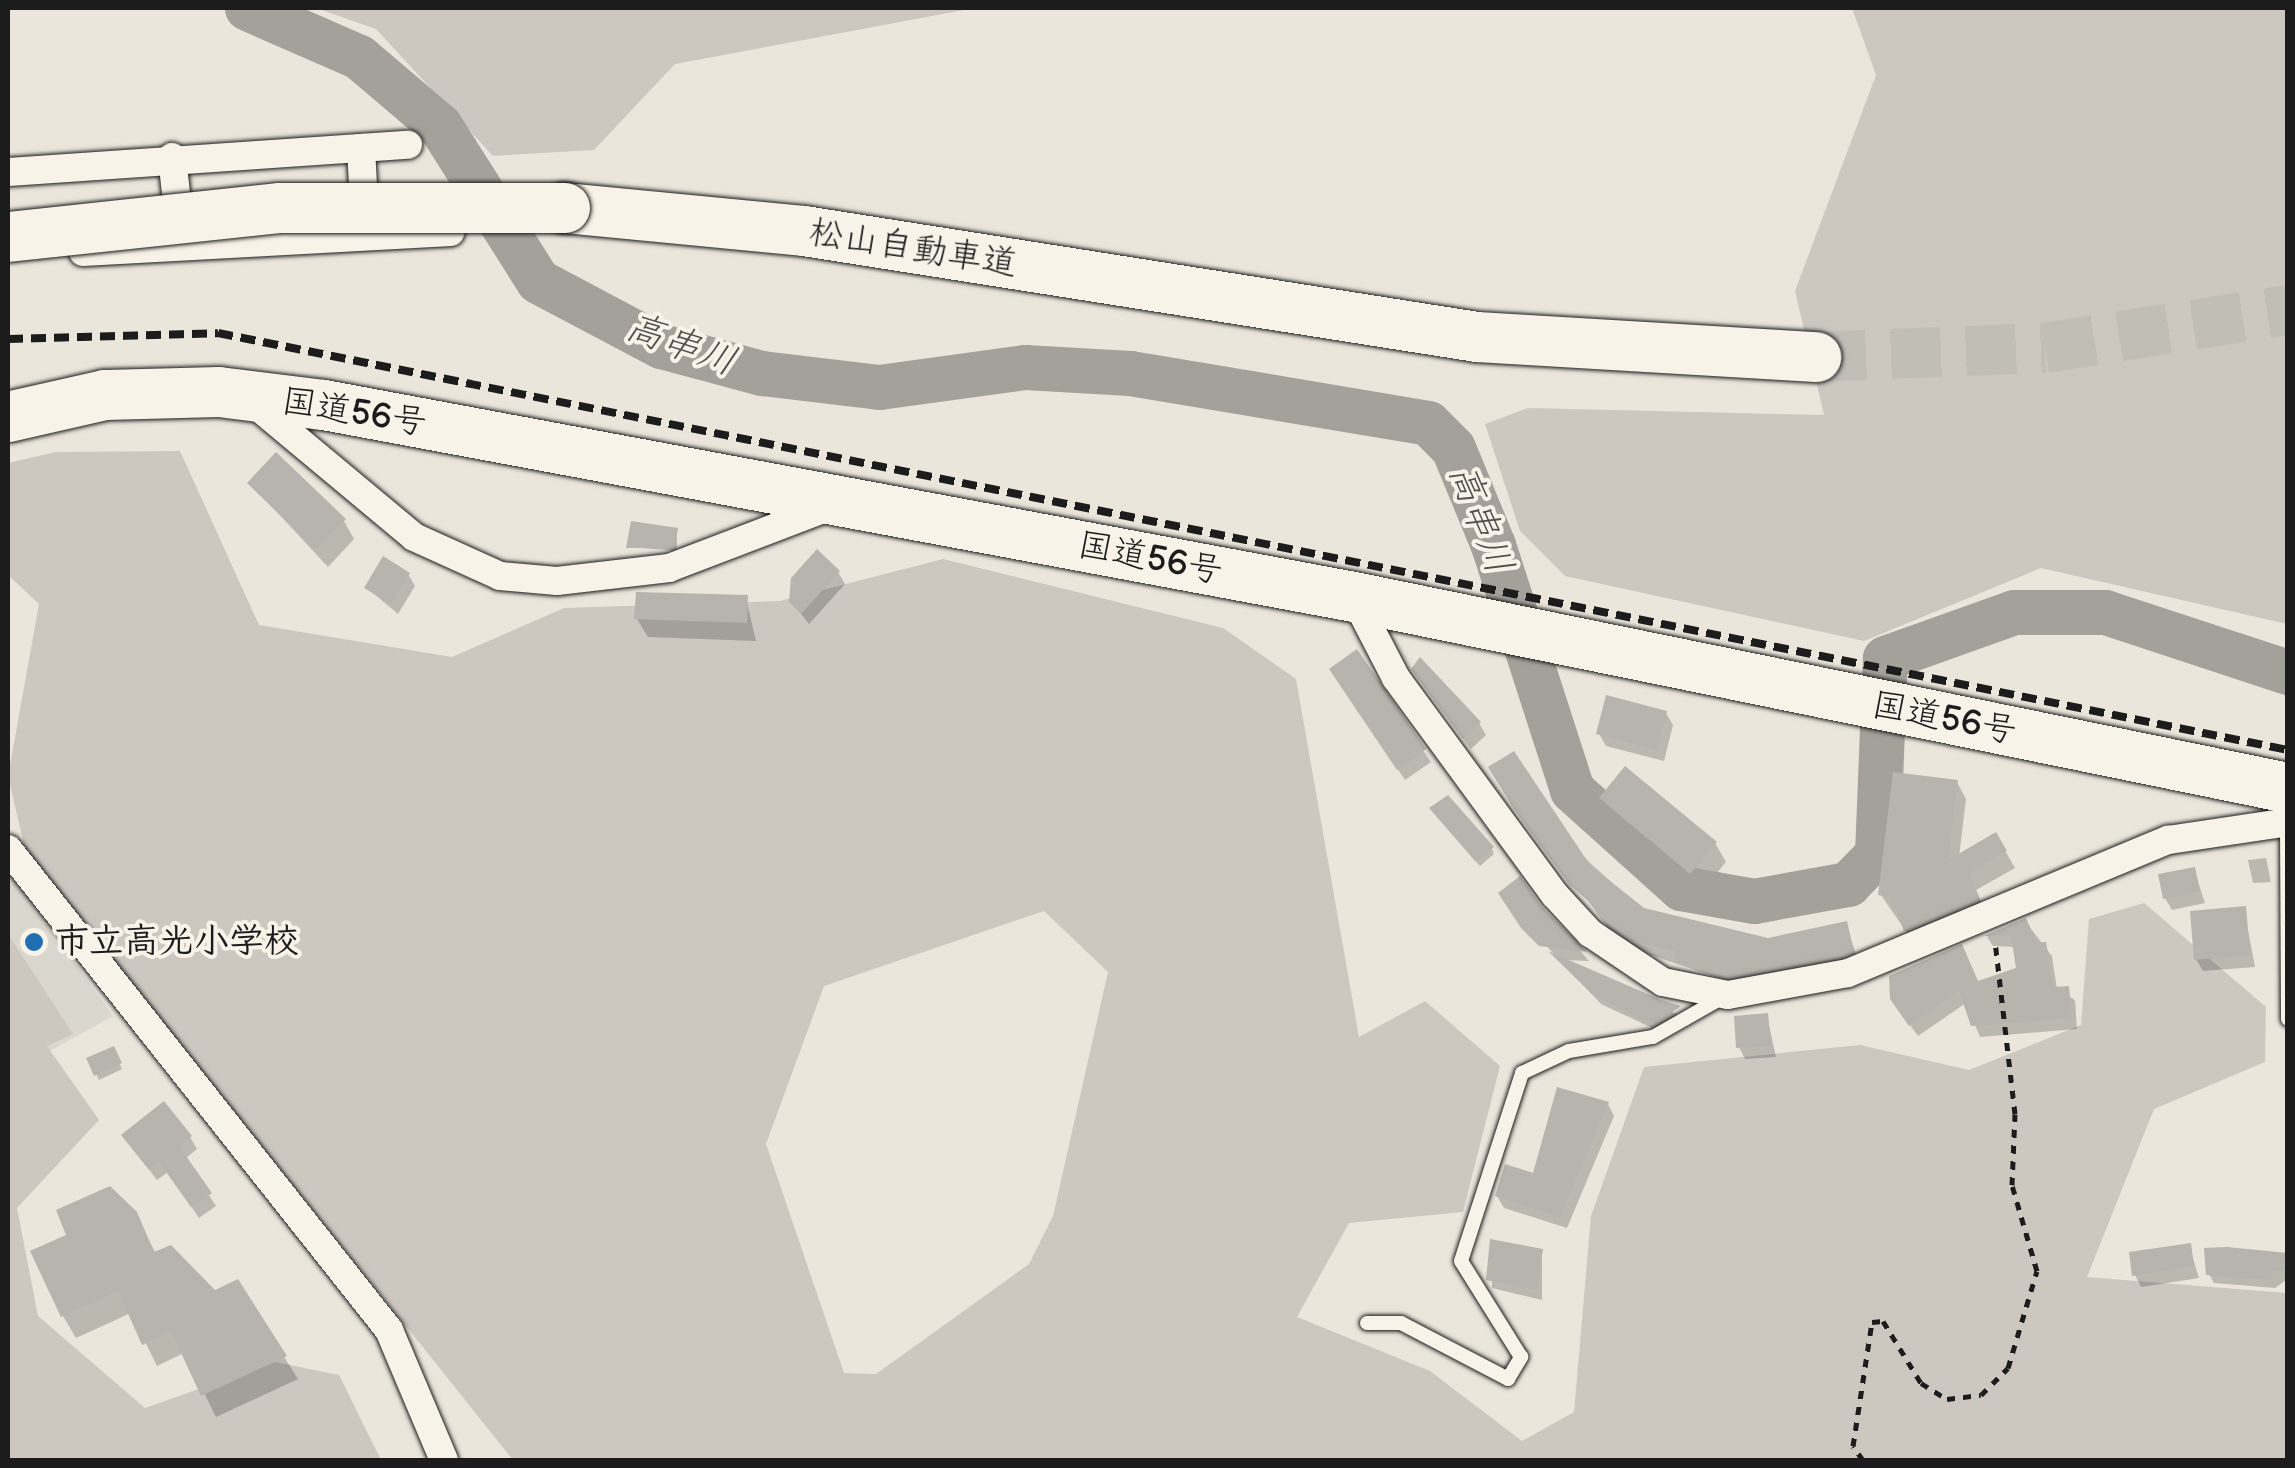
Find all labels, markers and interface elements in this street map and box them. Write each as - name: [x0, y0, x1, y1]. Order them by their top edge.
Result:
- street label: 松山自動車道: [806, 212, 1020, 286]
- water label: 高串川: [620, 304, 742, 386]
- street label: 国道56号: [278, 381, 430, 445]
- water label: 高串川: [1438, 458, 1522, 580]
- street label: 国道56号: [1074, 524, 1226, 594]
- street label: 国道56号: [1868, 684, 2020, 754]
- place label: 市立高光小学校: [54, 921, 299, 963]
- marker: 市立高光小学校: [23, 931, 45, 953]

